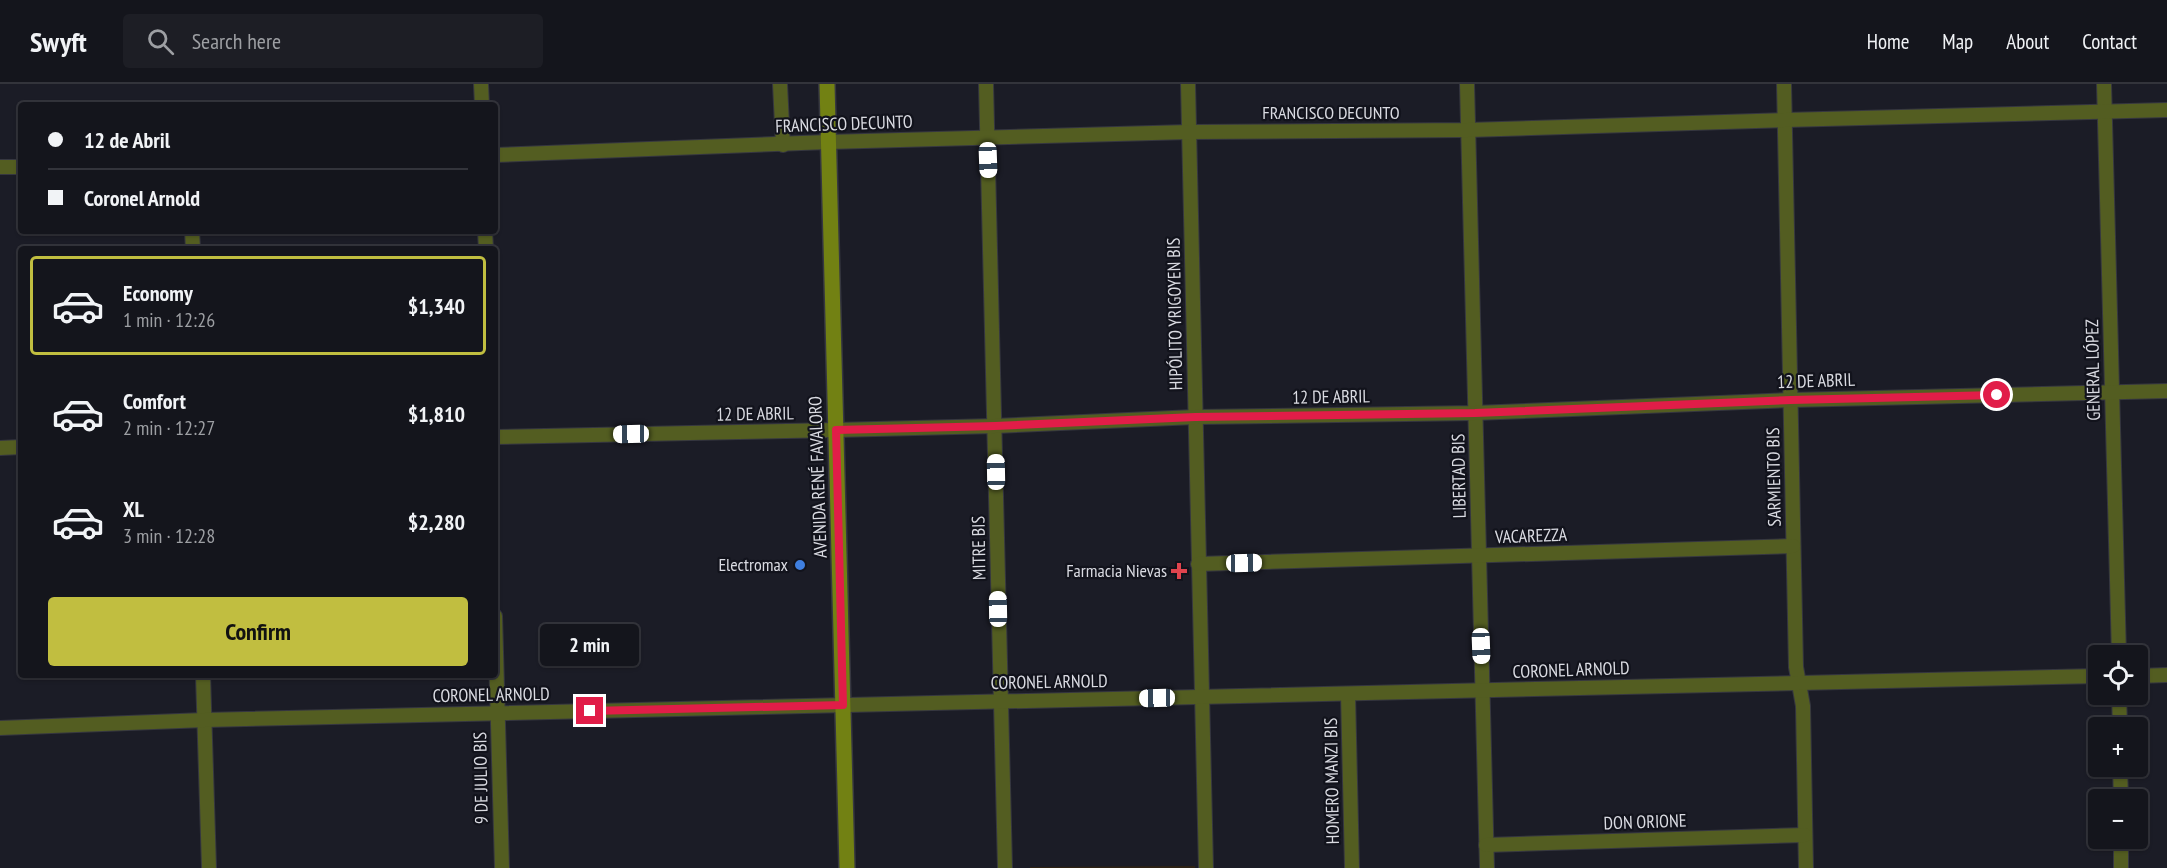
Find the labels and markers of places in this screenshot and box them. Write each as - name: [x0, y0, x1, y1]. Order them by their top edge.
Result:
- place label: Electromax: [718, 553, 789, 576]
- marker: Electromax: [793, 558, 807, 572]
- place label: Farmacia Nievas: [1066, 559, 1167, 582]
- marker: Farmacia Nievas: [1172, 564, 1186, 578]

